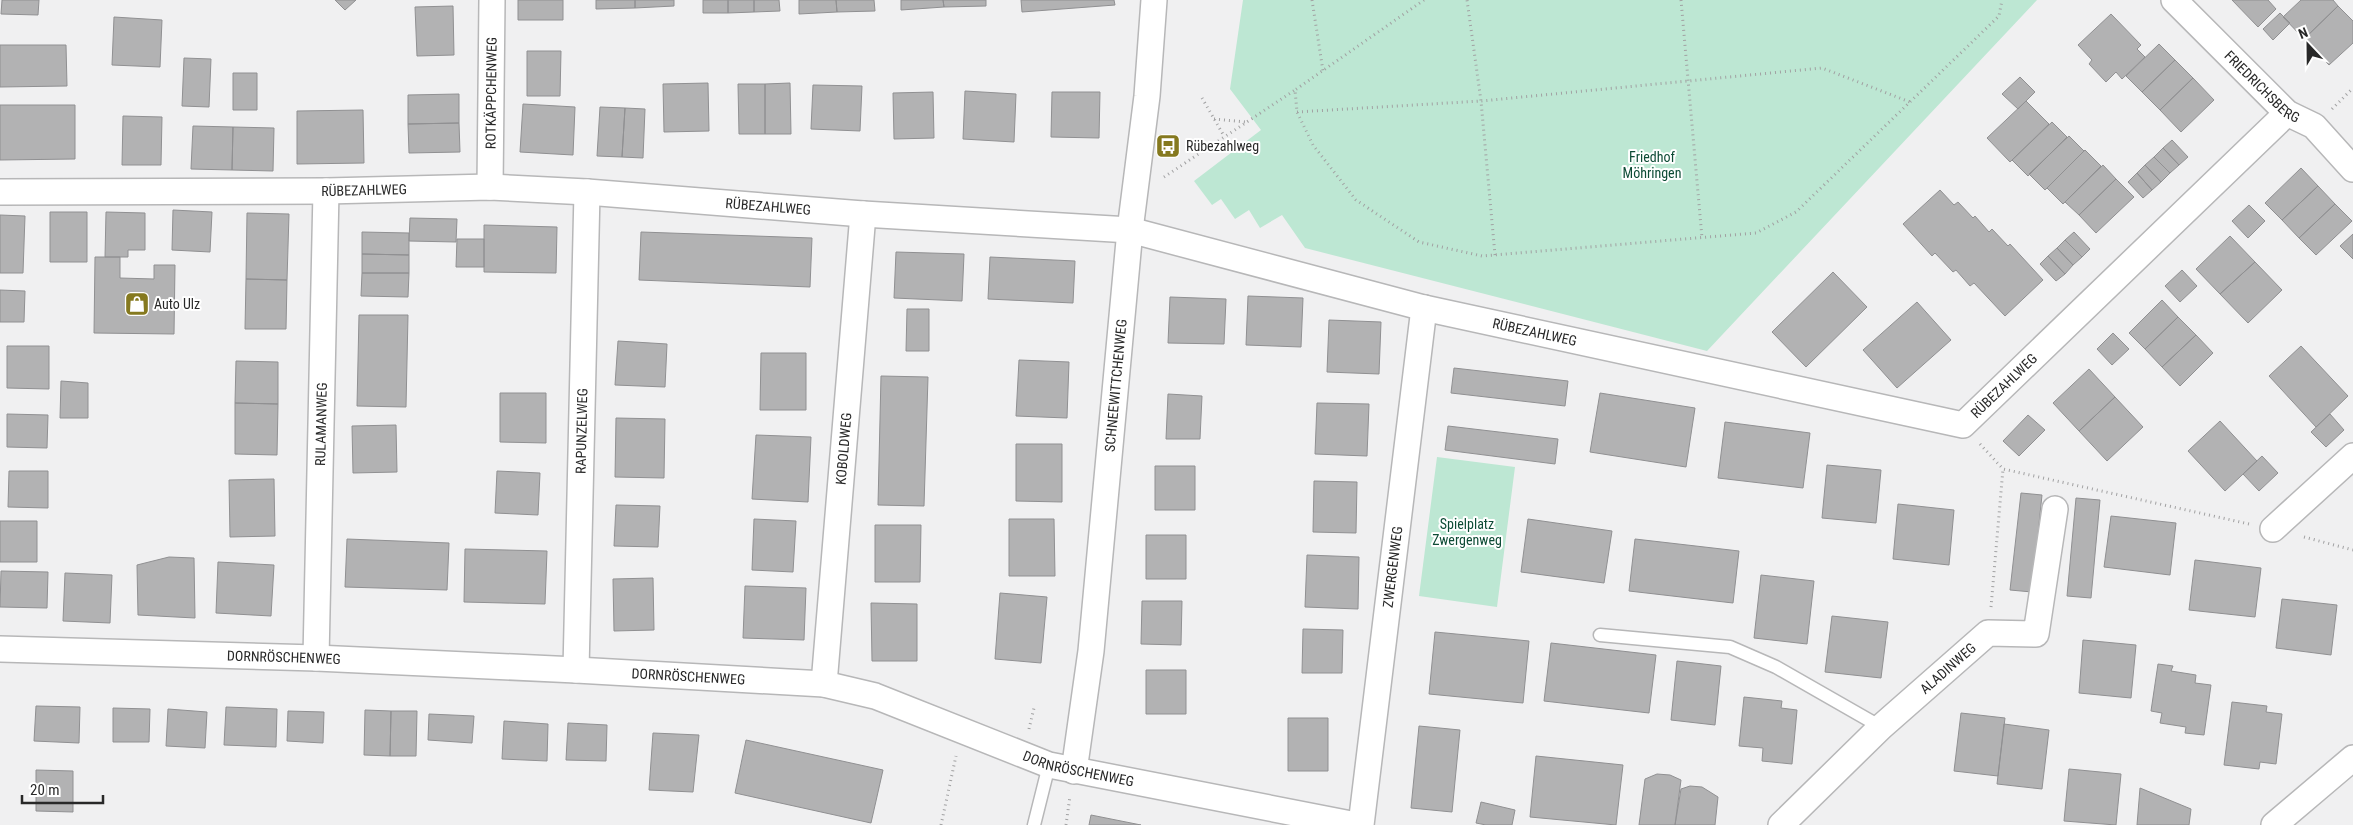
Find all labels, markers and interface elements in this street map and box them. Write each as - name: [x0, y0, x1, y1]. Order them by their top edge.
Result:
- north arrow: [2283, 20, 2333, 70]
- text: N: [2296, 24, 2310, 42]
- street label: ROTKÄPPCHENWEG: [482, 37, 500, 149]
- street label: FRIEDRICHSBERG: [2221, 47, 2302, 126]
- bus stop icon: Rübezahlweg: [1155, 133, 1181, 159]
- place label: Rübezahlweg: [1186, 138, 1259, 154]
- park label: Friedhof Möhringen: [1623, 149, 1681, 181]
- street label: RÜBEZAHLWEG: [321, 181, 407, 199]
- street label: RÜBEZAHLWEG: [725, 195, 812, 218]
- shop icon: Auto Ulz: [124, 291, 150, 317]
- place label: Auto Ulz: [154, 296, 200, 312]
- street label: RÜBEZAHLWEG: [1491, 315, 1578, 349]
- street label: SCHNEEWITTCHENWEG: [1102, 318, 1130, 452]
- street label: RÜBEZAHLWEG: [1967, 350, 2040, 421]
- street label: RULAMANWEG: [312, 382, 330, 466]
- street label: RAPUNZELWEG: [573, 388, 590, 474]
- street label: KOBOLDWEG: [833, 412, 854, 486]
- park label: Spielplatz Zwergenweg: [1432, 516, 1502, 548]
- street label: ZWERGENWEG: [1380, 525, 1405, 609]
- street label: ALADINWEG: [1917, 639, 1979, 697]
- street label: DORNRÖSCHENWEG: [227, 647, 341, 667]
- street label: DORNRÖSCHENWEG: [631, 665, 746, 688]
- street label: DORNRÖSCHENWEG: [1021, 747, 1135, 789]
- scale bar: [22, 772, 104, 804]
- text: 20 m: [30, 781, 60, 799]

